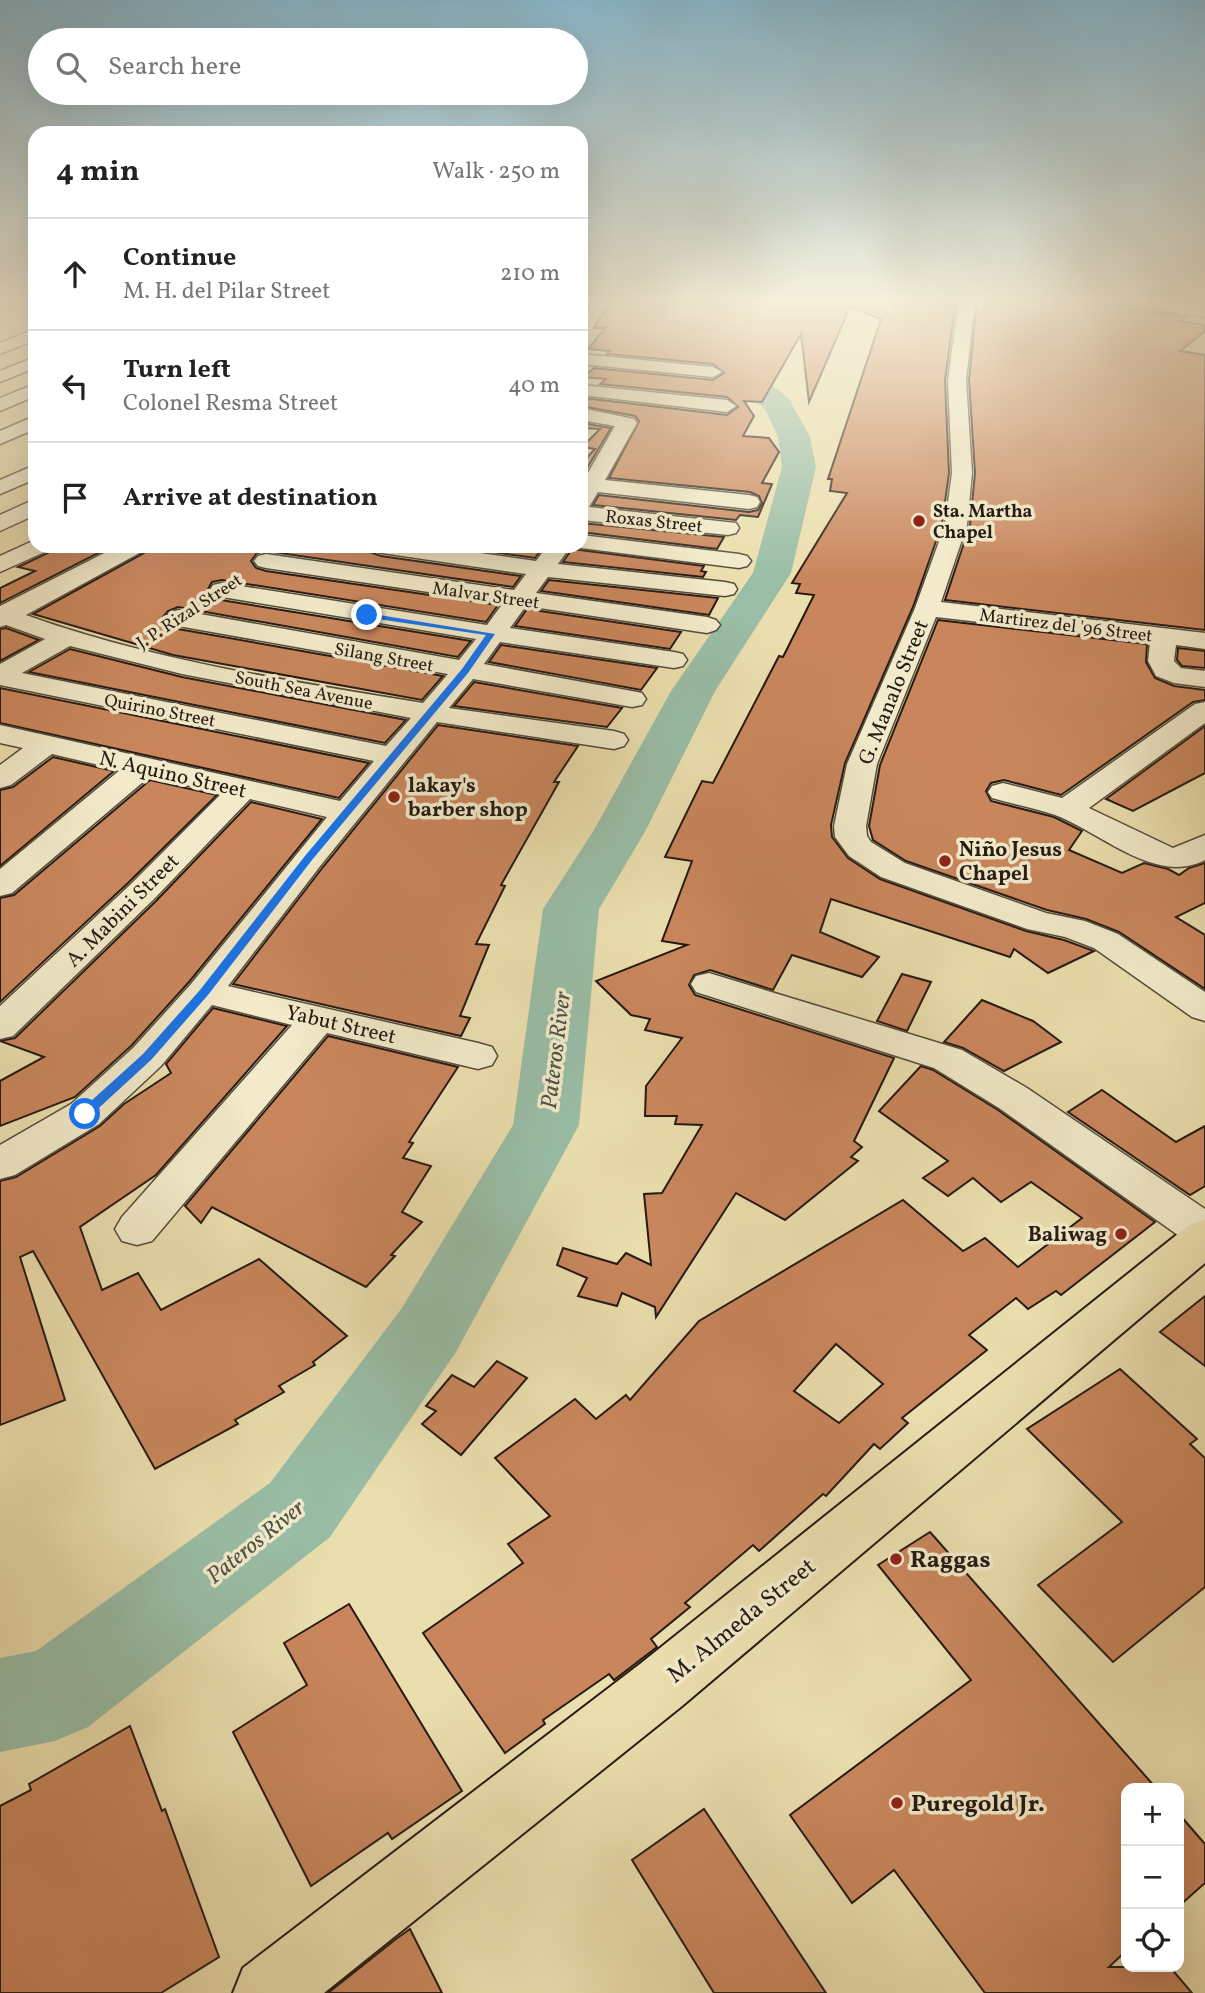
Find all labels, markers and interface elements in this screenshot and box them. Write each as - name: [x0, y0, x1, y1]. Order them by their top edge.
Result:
- search box: [28, 28, 588, 105]
- icon: search: [52, 48, 90, 86]
- text: Search here: [108, 49, 241, 85]
- text: 4 min: [56, 151, 140, 193]
- text: Walk · 250 m: [432, 156, 560, 188]
- text: Continue: [123, 240, 236, 276]
- icon: ahead: [56, 255, 94, 293]
- text: 210 m: [500, 258, 560, 290]
- text: M. H. del Pilar Street: [123, 276, 330, 308]
- text: Turn left: [123, 352, 231, 388]
- icon: left: [56, 367, 94, 405]
- text: 40 m: [508, 370, 560, 402]
- text: Colonel Resma Street: [123, 388, 338, 420]
- icon: arrive: [56, 479, 94, 517]
- text: Arrive at destination: [123, 480, 378, 516]
- place label: Sta. Martha Chapel: [933, 500, 1033, 546]
- street label: Roxas Street: [604, 505, 704, 540]
- marker: Sta. Martha Chapel: [911, 513, 927, 529]
- street label: J. P. Rizal Street: [132, 569, 248, 656]
- street label: Malvar Street: [431, 577, 541, 616]
- route end: [351, 599, 382, 630]
- street label: Martirez del '96 Street: [978, 603, 1154, 650]
- street label: G. Manalo Street: [852, 616, 937, 769]
- street label: Silang Street: [332, 637, 435, 680]
- street label: South Sea Avenue: [232, 666, 375, 717]
- street label: Quirino Street: [102, 688, 217, 735]
- street label: N. Aquino Street: [96, 744, 249, 806]
- place label: lakay's barber shop: [408, 772, 528, 825]
- marker: lakay's barber shop: [386, 789, 402, 805]
- place label: Niño Jesus Chapel: [959, 836, 1062, 889]
- street label: A. Mabini Street: [60, 848, 186, 974]
- marker: Niño Jesus Chapel: [937, 853, 953, 869]
- water label: Pateros River: [534, 989, 580, 1111]
- street label: Yabut Street: [283, 999, 399, 1052]
- route start: [69, 1098, 100, 1129]
- place label: Baliwag: [1028, 1221, 1107, 1250]
- marker: Baliwag: [1113, 1226, 1129, 1242]
- water label: Pateros River: [200, 1493, 313, 1592]
- place label: Raggas: [910, 1544, 991, 1578]
- street label: M. Almeda Street: [661, 1551, 824, 1692]
- marker: Raggas: [888, 1551, 904, 1567]
- map controls: [1121, 1783, 1184, 1972]
- button: +: [1121, 1783, 1184, 1846]
- place label: Puregold Jr.: [911, 1788, 1045, 1822]
- marker: Puregold Jr.: [889, 1795, 905, 1811]
- button: −: [1121, 1846, 1184, 1909]
- button: locate: [1121, 1909, 1184, 1972]

